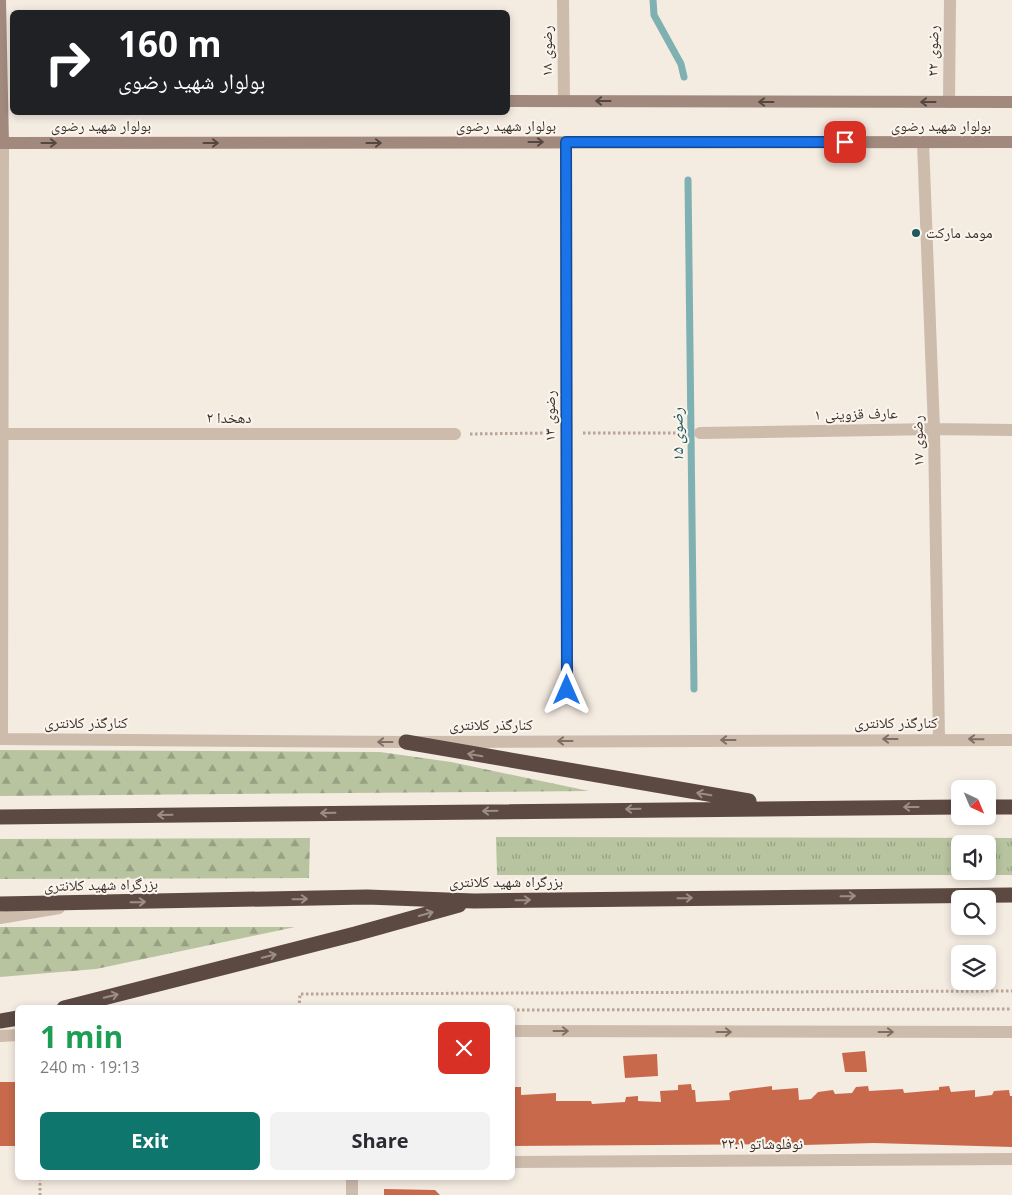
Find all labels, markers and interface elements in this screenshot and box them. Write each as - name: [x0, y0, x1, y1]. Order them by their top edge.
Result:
- text: 160 m: [118, 20, 222, 67]
- street label: رضوی ۱۸: [536, 25, 557, 77]
- street label: رضوی ۲۲: [922, 25, 943, 77]
- icon: right: [35, 30, 100, 95]
- text: بولوار شهید رضوی: [118, 65, 265, 95]
- one-way arrow: [596, 96, 612, 106]
- one-way arrow: [758, 97, 774, 107]
- one-way arrow: [921, 97, 937, 107]
- street label: بولوار شهید رضوی: [51, 115, 151, 136]
- street label: بولوار شهید رضوی: [456, 115, 556, 136]
- street label: بولوار شهید رضوی: [891, 115, 991, 136]
- pin: [824, 121, 866, 163]
- icon: arrive: [831, 128, 859, 156]
- one-way arrow: [528, 137, 544, 147]
- one-way arrow: [40, 138, 56, 148]
- one-way arrow: [202, 138, 219, 148]
- one-way arrow: [365, 138, 381, 148]
- place label: مومد مارکت: [926, 222, 993, 242]
- marker: مومد مارکت: [910, 227, 922, 239]
- street label: رضوی ۱۳: [539, 390, 560, 442]
- street label: عارف قزوینی ۱: [814, 402, 898, 425]
- street label: دهخدا ۲: [206, 407, 252, 427]
- water label: رضوی ۱۵: [666, 407, 688, 463]
- street label: رضوی ۱۷: [907, 415, 928, 467]
- position arrow: [540, 663, 592, 715]
- street label: کنارگذر کلانتری: [44, 712, 128, 733]
- street label: کنارگذر کلانتری: [854, 712, 938, 733]
- street label: کنارگذر کلانتری: [449, 714, 533, 735]
- one-way arrow: [883, 734, 899, 744]
- one-way arrow: [968, 734, 984, 744]
- one-way arrow: [720, 735, 736, 745]
- one-way arrow: [558, 736, 574, 746]
- one-way arrow: [378, 737, 394, 747]
- one-way arrow: [468, 749, 484, 759]
- north arrow: [951, 780, 996, 825]
- map controls: [951, 780, 996, 990]
- one-way arrow: [697, 788, 713, 798]
- one-way arrow: [904, 803, 920, 812]
- one-way arrow: [625, 805, 641, 814]
- one-way arrow: [483, 806, 499, 816]
- one-way arrow: [320, 808, 336, 818]
- one-way arrow: [158, 810, 174, 820]
- button: sound: [951, 835, 996, 880]
- street label: بزرگراه شهید کلانتری: [449, 871, 563, 892]
- street label: بزرگراه شهید کلانتری: [44, 873, 158, 896]
- button: search: [951, 890, 996, 935]
- one-way arrow: [840, 891, 856, 901]
- one-way arrow: [677, 893, 693, 903]
- one-way arrow: [292, 894, 308, 903]
- one-way arrow: [514, 895, 531, 905]
- one-way arrow: [130, 897, 146, 907]
- one-way arrow: [417, 909, 433, 919]
- button: layers: [951, 945, 996, 990]
- one-way arrow: [260, 951, 276, 960]
- one-way arrow: [102, 990, 118, 1000]
- text: 1 min: [40, 1016, 123, 1057]
- button: close: [438, 1022, 490, 1074]
- one-way arrow: [552, 1026, 569, 1036]
- one-way arrow: [715, 1027, 731, 1036]
- one-way arrow: [878, 1027, 894, 1037]
- text: 240 m · 19:13: [40, 1056, 140, 1078]
- button: Exit: [40, 1112, 260, 1170]
- button: Share: [270, 1112, 490, 1170]
- street label: نوفلوشاتو ۲۲.۱: [721, 1133, 803, 1153]

